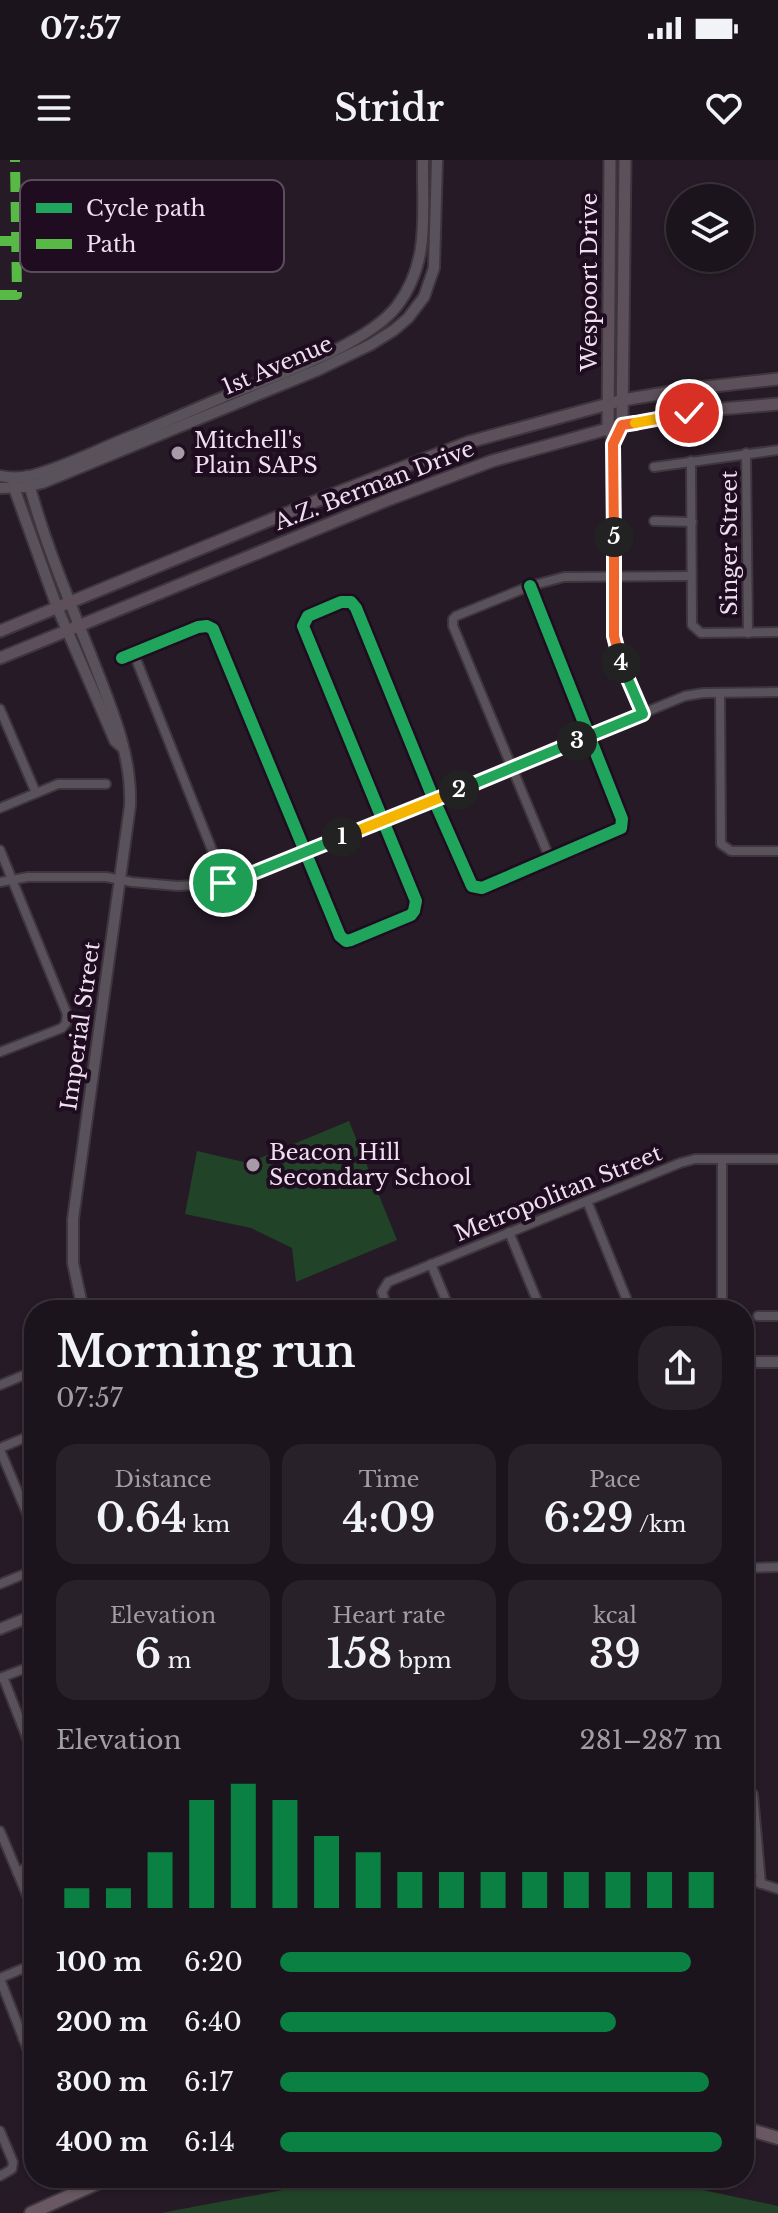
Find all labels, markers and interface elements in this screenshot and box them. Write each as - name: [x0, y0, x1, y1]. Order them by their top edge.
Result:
- text: 07:57: [40, 10, 120, 47]
- icon: menu: [32, 86, 76, 130]
- text: Stridr: [334, 86, 444, 131]
- icon: heart: [702, 86, 746, 130]
- legend: [20, 180, 284, 272]
- map controls: [666, 184, 754, 272]
- button: layers: [666, 184, 754, 272]
- street label: Wespoort Drive: [576, 193, 603, 372]
- text: Cycle path: [86, 195, 206, 222]
- text: Path: [86, 231, 137, 258]
- street label: 1st Avenue: [218, 330, 336, 401]
- pin: [655, 379, 723, 447]
- icon: check: [667, 391, 711, 435]
- place label: Mitchell's Plain SAPS: [194, 427, 318, 479]
- street label: A.Z. Berman Drive: [269, 435, 478, 536]
- marker: Mitchell's Plain SAPS: [169, 444, 187, 462]
- street label: Singer Street: [716, 470, 743, 615]
- pin: 5: [594, 517, 634, 557]
- text: 5: [607, 523, 621, 550]
- pin: 4: [601, 643, 641, 683]
- text: 4: [614, 649, 628, 676]
- pin: 3: [557, 721, 597, 761]
- text: 3: [570, 727, 584, 754]
- pin: 2: [439, 770, 479, 810]
- text: 2: [452, 776, 466, 803]
- pin: 1: [322, 817, 362, 857]
- text: 1: [337, 823, 347, 850]
- pin: [189, 849, 257, 917]
- icon: arrive: [201, 861, 245, 905]
- street label: Imperial Street: [55, 939, 106, 1112]
- place label: Beacon Hill Secondary School: [269, 1139, 471, 1191]
- street label: Metropolitan Street: [451, 1139, 666, 1247]
- marker: Beacon Hill Secondary School: [244, 1156, 262, 1174]
- text: Morning run: [56, 1324, 356, 1379]
- button: share: [638, 1326, 722, 1410]
- text: 07:57: [56, 1382, 123, 1414]
- text: Distance: [115, 1466, 212, 1493]
- text: Time: [359, 1466, 419, 1493]
- text: Pace: [589, 1466, 641, 1493]
- text: 0.64: [96, 1493, 187, 1543]
- text: 4:09: [342, 1493, 436, 1543]
- text: 6:29: [544, 1493, 634, 1543]
- text: km: [187, 1511, 230, 1538]
- text: /km: [634, 1511, 686, 1538]
- text: Elevation: [110, 1602, 216, 1629]
- text: Heart rate: [332, 1602, 446, 1629]
- text: kcal: [593, 1602, 637, 1629]
- text: 6: [135, 1629, 161, 1679]
- text: 158: [326, 1629, 392, 1679]
- text: 39: [589, 1629, 641, 1679]
- text: m: [161, 1647, 191, 1674]
- text: bpm: [392, 1647, 452, 1674]
- text: Elevation: [56, 1724, 182, 1756]
- text: 281–287 m: [580, 1724, 722, 1756]
- text: 100 m: [56, 1946, 142, 1978]
- text: 6:20: [184, 1946, 243, 1978]
- text: 200 m: [56, 2006, 148, 2038]
- text: 6:40: [184, 2006, 242, 2038]
- text: 300 m: [56, 2066, 148, 2098]
- text: 6:17: [184, 2066, 233, 2098]
- text: 400 m: [56, 2126, 148, 2158]
- text: 6:14: [184, 2126, 235, 2158]

